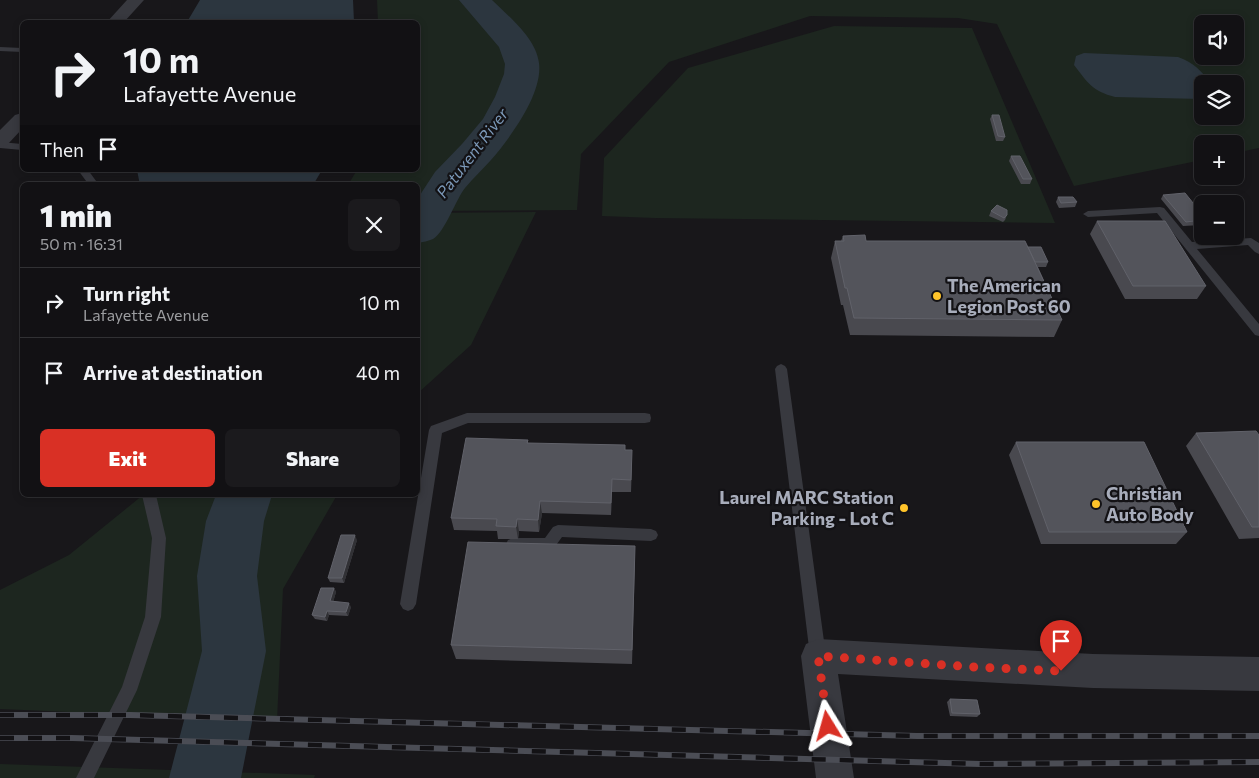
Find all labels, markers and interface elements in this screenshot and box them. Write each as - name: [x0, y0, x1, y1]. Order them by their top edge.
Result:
- map controls: [1194, 15, 1244, 245]
- button: sound: [1194, 15, 1244, 65]
- text: 10 m: [123, 37, 199, 80]
- icon: right: [40, 40, 105, 105]
- button: layers: [1194, 75, 1244, 125]
- text: Lafayette Avenue: [123, 80, 296, 107]
- water label: Patuxent River: [432, 104, 512, 201]
- icon: arrive: [94, 135, 122, 163]
- button: +: [1194, 135, 1244, 185]
- text: Then: [40, 138, 84, 161]
- button: −: [1194, 195, 1244, 245]
- text: 1 min: [40, 196, 112, 233]
- button: close: [348, 199, 400, 251]
- text: 50 m · 16:31: [40, 234, 123, 253]
- place label: The American Legion Post 60: [947, 274, 1071, 317]
- text: Turn right: [83, 282, 170, 305]
- icon: right: [40, 289, 68, 317]
- marker: The American Legion Post 60: [931, 290, 943, 302]
- text: 10 m: [359, 291, 400, 314]
- text: Lafayette Avenue: [83, 305, 209, 324]
- icon: arrive: [40, 359, 68, 387]
- text: Arrive at destination: [83, 361, 263, 384]
- text: 40 m: [356, 361, 400, 384]
- button: Exit: [40, 429, 215, 487]
- button: Share: [225, 429, 400, 487]
- place label: Christian Auto Body: [1106, 482, 1194, 525]
- place label: Laurel MARC Station Parking - Lot C: [719, 486, 894, 529]
- marker: Christian Auto Body: [1090, 498, 1102, 510]
- marker: Laurel MARC Station Parking - Lot C: [898, 502, 910, 514]
- pin: [1040, 620, 1082, 671]
- icon: arrive: [1047, 627, 1075, 655]
- position arrow: [801, 699, 853, 751]

